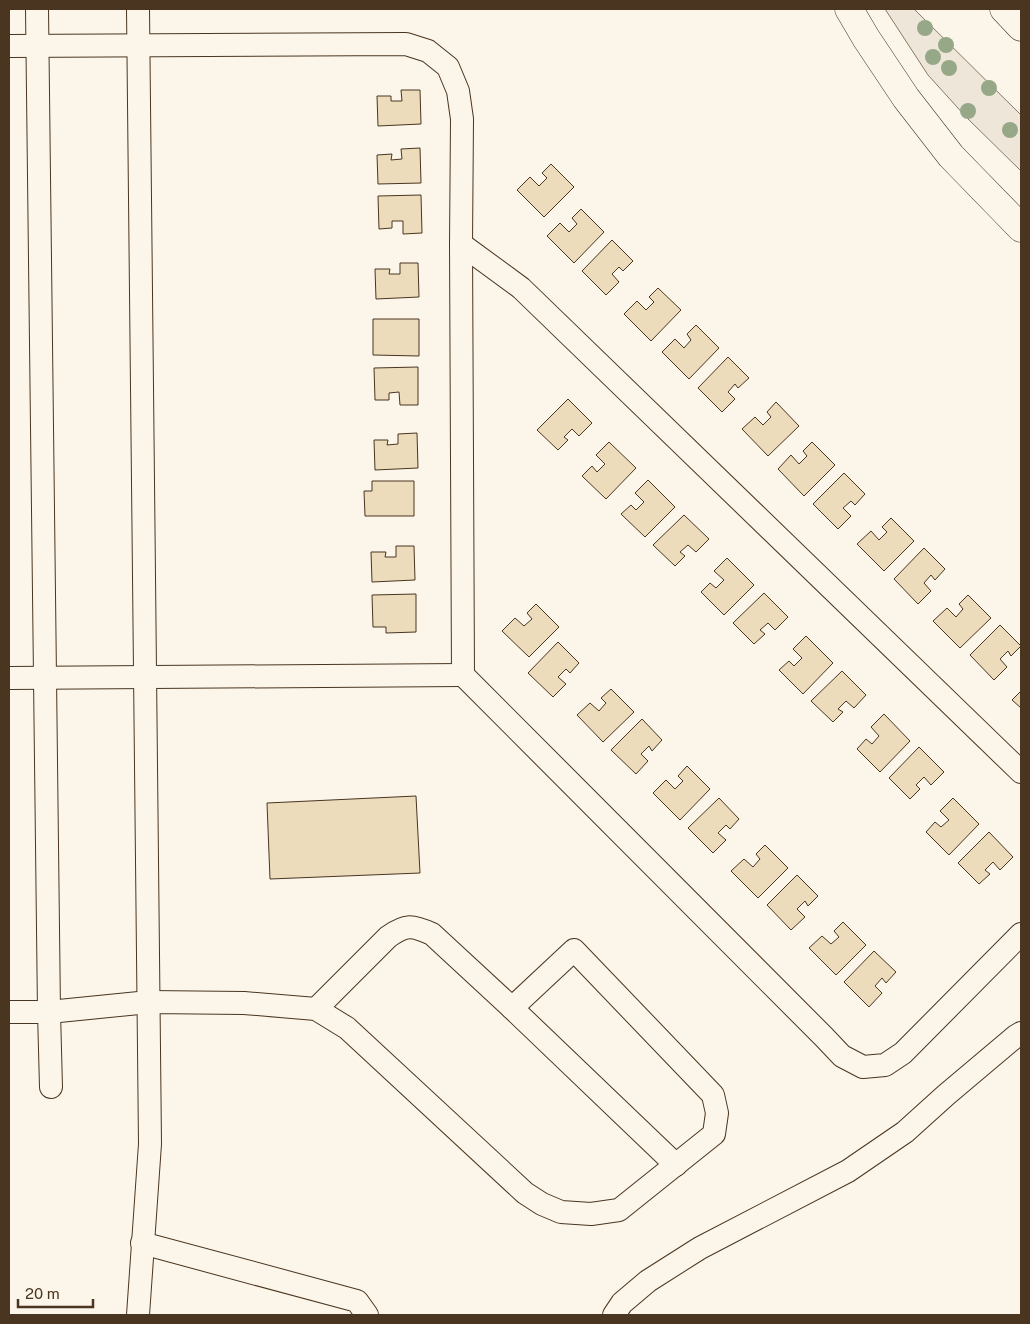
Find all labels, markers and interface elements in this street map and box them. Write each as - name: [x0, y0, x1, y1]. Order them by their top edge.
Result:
- scale bar: [18, 1276, 92, 1308]
- text: 20 m: [25, 1285, 60, 1302]

